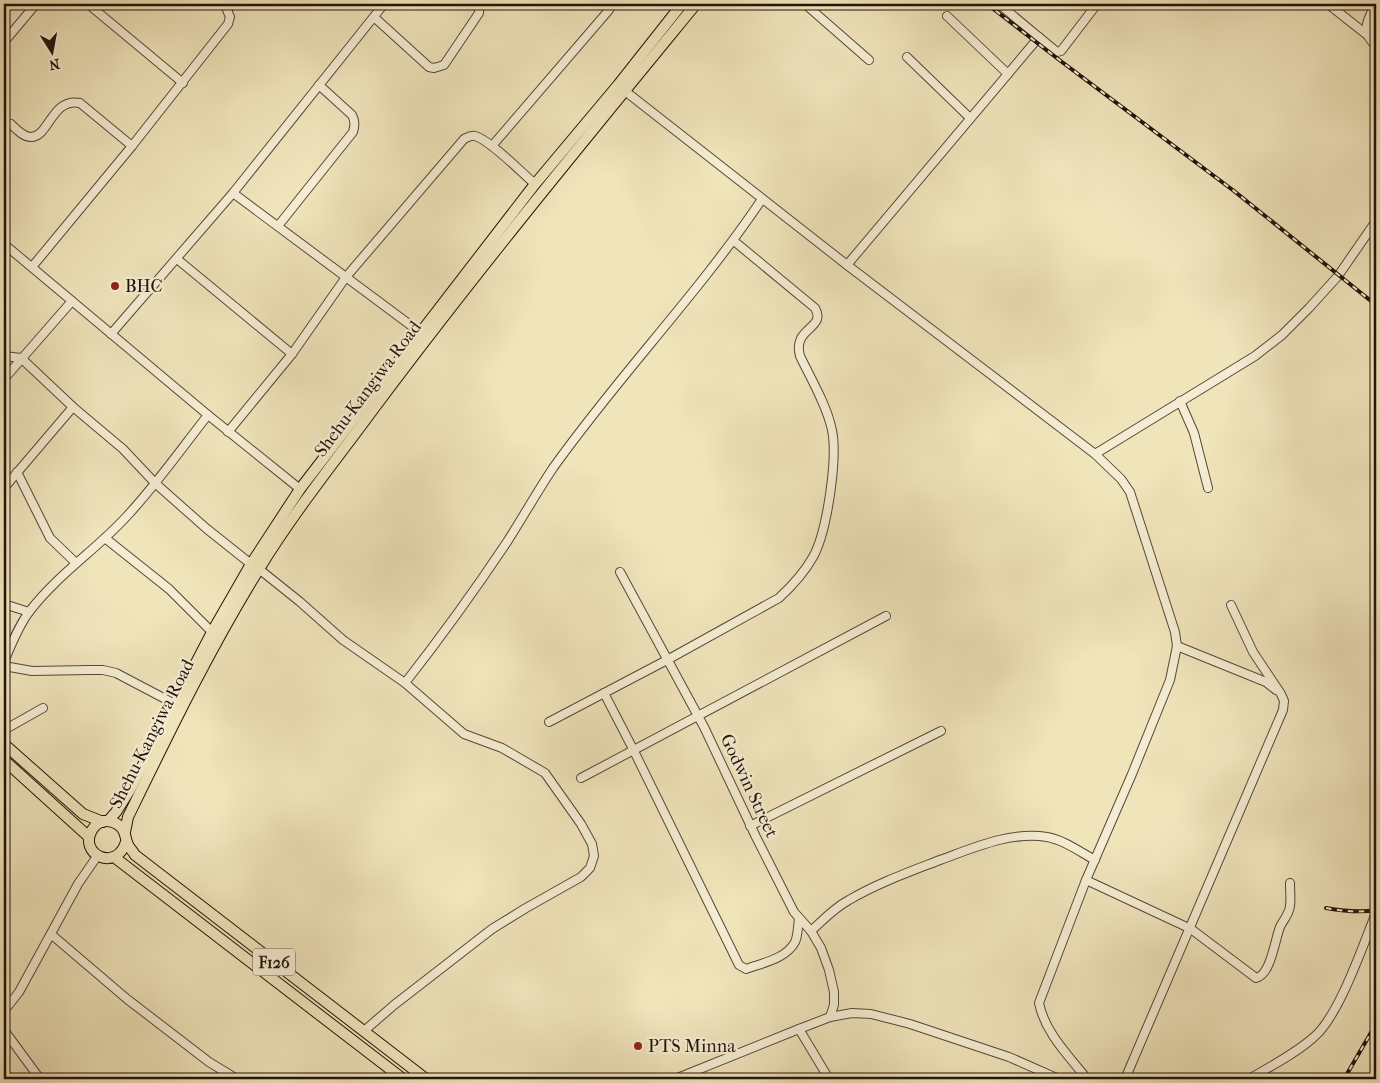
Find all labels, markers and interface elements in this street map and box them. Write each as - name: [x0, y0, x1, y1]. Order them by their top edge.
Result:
- north arrow: [28, 28, 78, 78]
- text: N: [47, 55, 61, 74]
- place label: BHC: [125, 276, 163, 297]
- marker: BHC: [109, 280, 121, 292]
- street label: Shehu Kangiwa Road: [310, 317, 426, 461]
- street label: Shehu Kangiwa Road: [105, 656, 199, 812]
- street label: Godwin Street: [716, 731, 782, 842]
- road number: F126: [253, 949, 295, 976]
- place label: PTS Minna: [648, 1036, 736, 1057]
- marker: PTS Minna: [632, 1040, 644, 1052]

